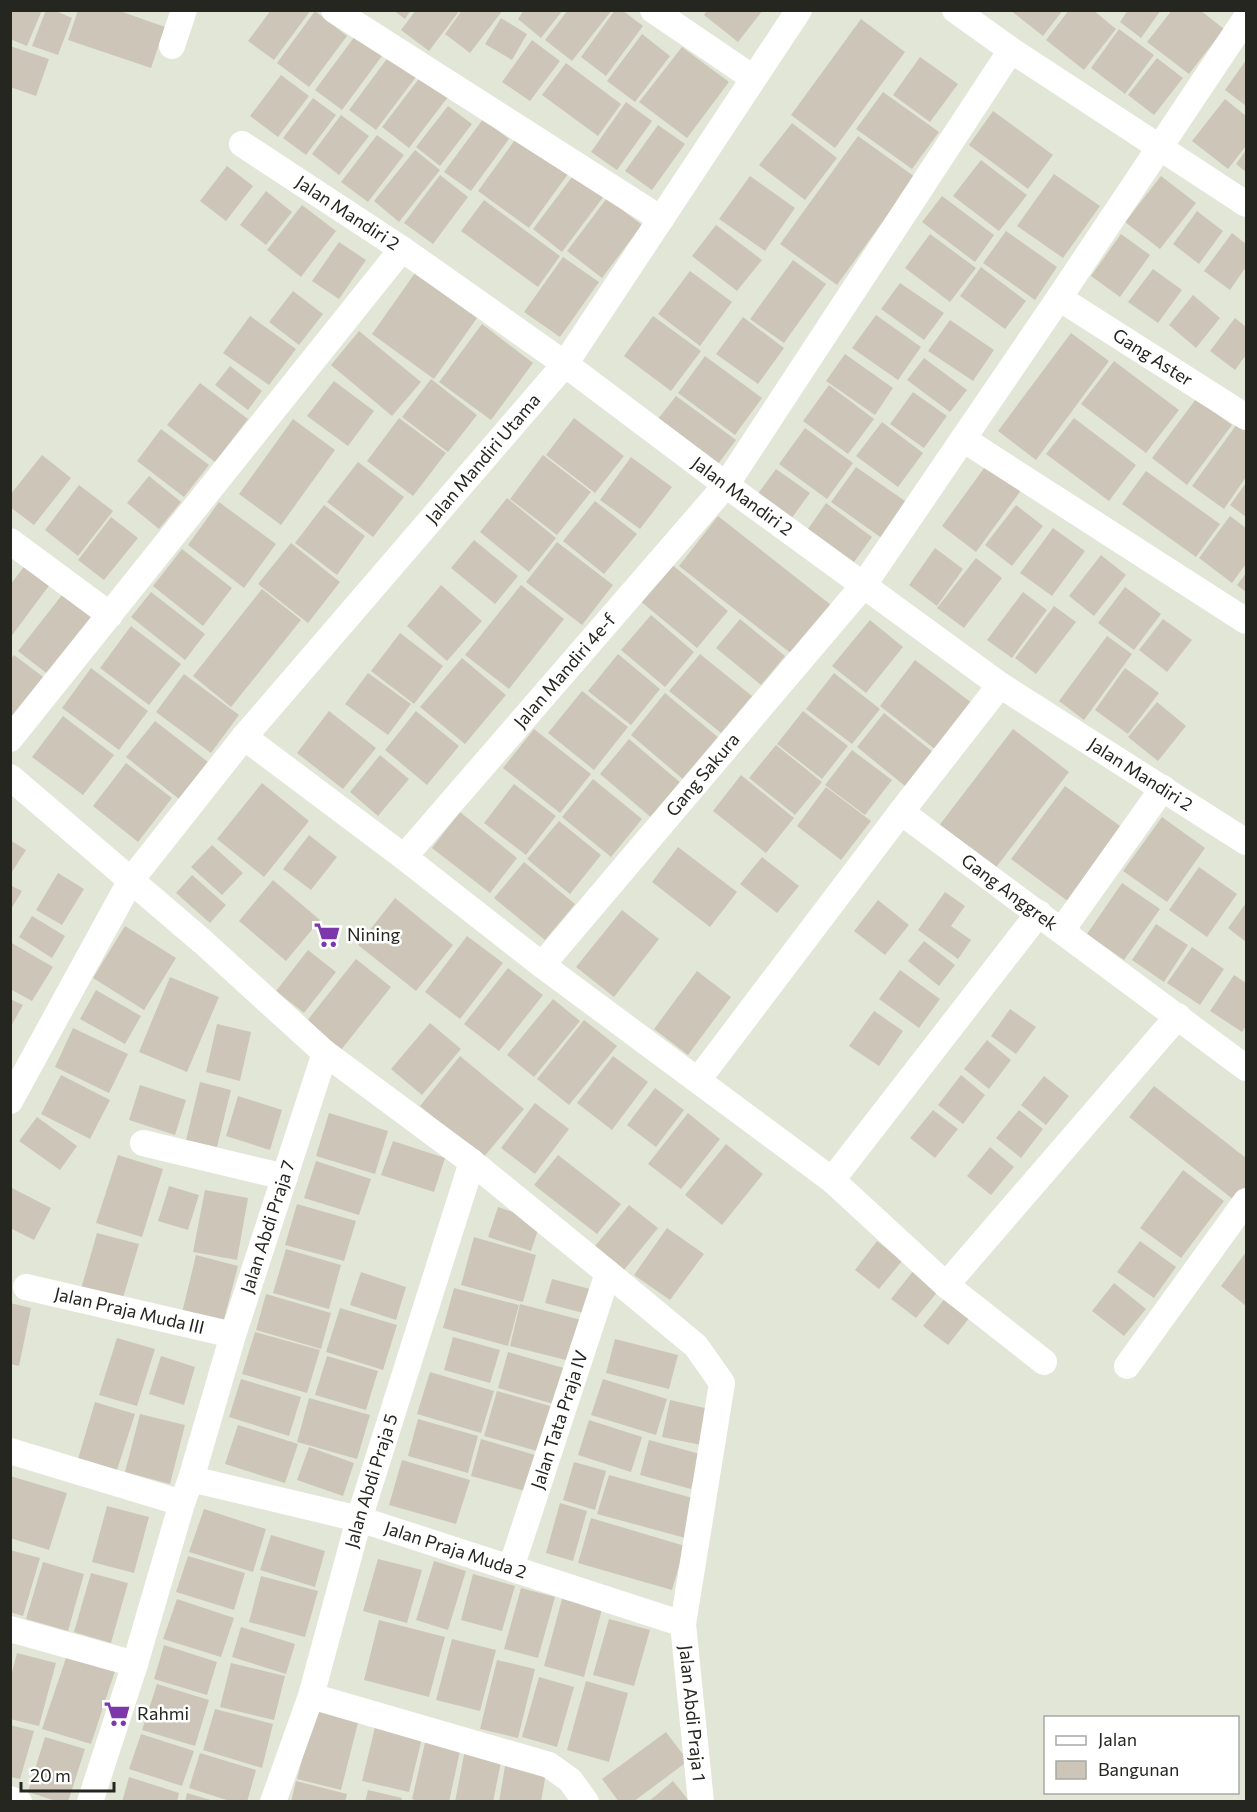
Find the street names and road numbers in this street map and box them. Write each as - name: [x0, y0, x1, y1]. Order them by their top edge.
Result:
- street label: Jalan Mandiri 2: [292, 170, 404, 254]
- street label: Gang Aster: [1109, 323, 1197, 390]
- street label: Jalan Mandiri Utama: [420, 389, 545, 528]
- street label: Jalan Mandiri 2: [688, 451, 797, 540]
- street label: Jalan Mandiri 4e-f: [509, 608, 620, 732]
- street label: Gang Sakura: [661, 728, 744, 821]
- street label: Jalan Mandiri 2: [1085, 732, 1197, 815]
- street label: Gang Anggrek: [957, 849, 1063, 935]
- street label: Jalan Abdi Praja 7: [235, 1157, 299, 1296]
- street label: Jalan Praja Muda III: [52, 1282, 207, 1338]
- street label: Jalan Tata Praja IV: [526, 1347, 592, 1492]
- street label: Jalan Abdi Praja 5: [340, 1411, 402, 1550]
- street label: Jalan Praja Muda 2: [382, 1516, 530, 1583]
- street label: Jalan Abdi Praja 1: [675, 1644, 711, 1782]

